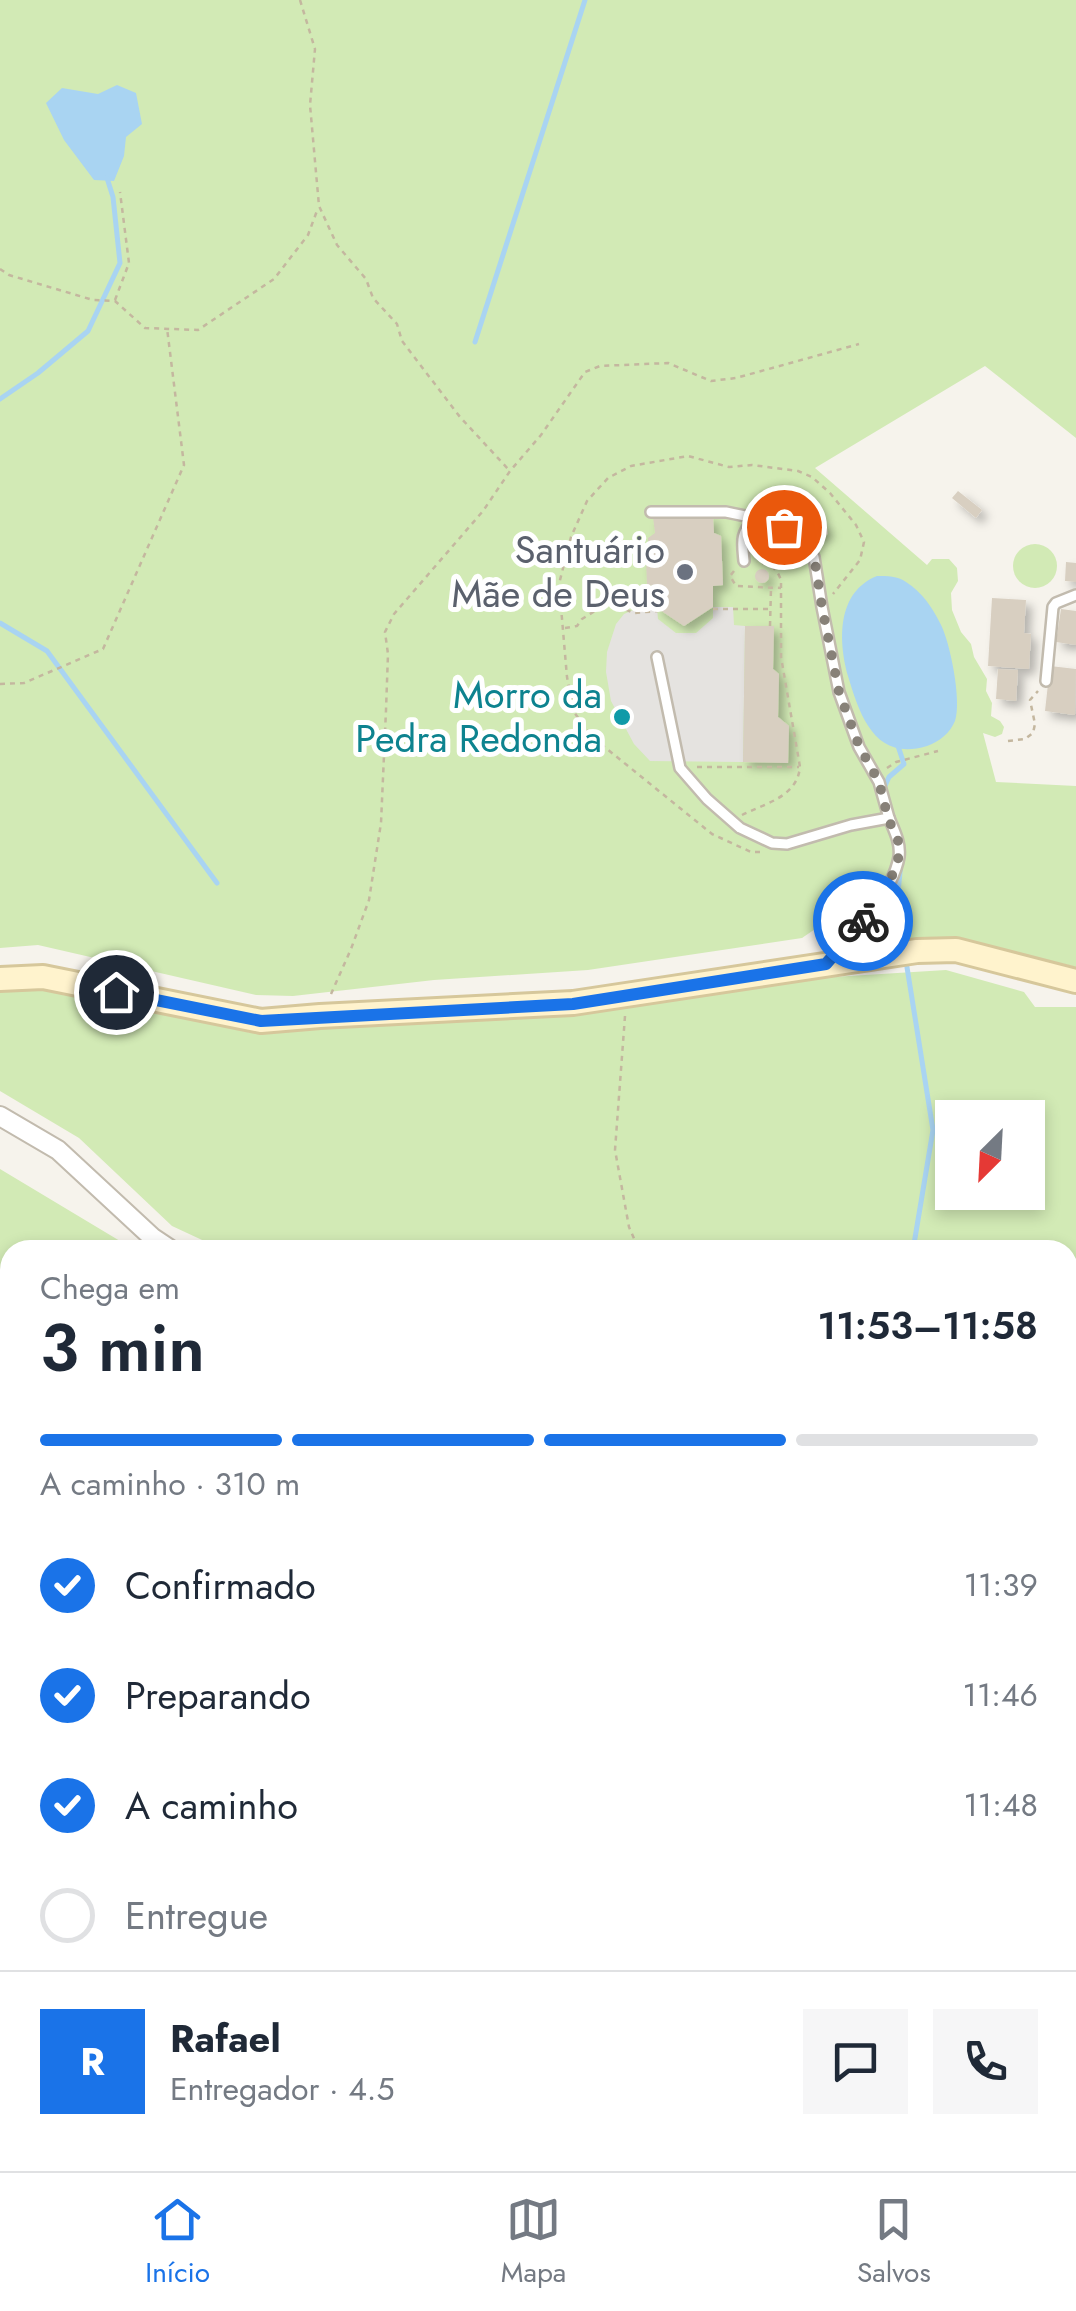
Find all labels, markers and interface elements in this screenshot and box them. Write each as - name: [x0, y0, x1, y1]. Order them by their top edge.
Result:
- pin: [742, 485, 827, 570]
- icon: bag: [757, 500, 812, 555]
- place label: Santuário Mãe de Deus: [452, 522, 665, 621]
- marker: Santuário Mãe de Deus: [674, 561, 696, 583]
- place label: Morro da Pedra Redonda: [355, 667, 602, 766]
- marker: Morro da Pedra Redonda: [611, 706, 633, 728]
- courier: [813, 871, 913, 971]
- icon: bike: [836, 894, 891, 949]
- pin: [74, 950, 159, 1035]
- icon: home: [89, 965, 144, 1020]
- north arrow: [935, 1100, 1045, 1210]
- map controls: [935, 1100, 1045, 1210]
- text: Chega em: [40, 1265, 180, 1311]
- text: 11:53–11:58: [817, 1298, 1038, 1353]
- text: 3 min: [40, 1301, 205, 1395]
- text: A caminho · 310 m: [40, 1461, 300, 1507]
- icon: check: [40, 1558, 95, 1613]
- text: Confirmado: [125, 1558, 316, 1613]
- text: 11:39: [964, 1562, 1038, 1608]
- icon: check: [40, 1668, 95, 1723]
- text: Preparando: [125, 1668, 311, 1723]
- text: 11:46: [963, 1672, 1038, 1718]
- icon: check: [40, 1778, 95, 1833]
- text: A caminho: [125, 1778, 298, 1833]
- text: 11:48: [963, 1782, 1038, 1828]
- text: Entregue: [125, 1888, 268, 1943]
- button: chat: [803, 2009, 908, 2114]
- button: phone: [933, 2009, 1038, 2114]
- text: Rafael: [170, 2011, 281, 2066]
- text: R: [80, 2034, 105, 2089]
- text: Entregador · 4.5: [170, 2066, 394, 2112]
- tab: Início: [145, 2192, 210, 2293]
- tab: Mapa: [501, 2192, 566, 2293]
- tab: Salvos: [857, 2192, 931, 2293]

